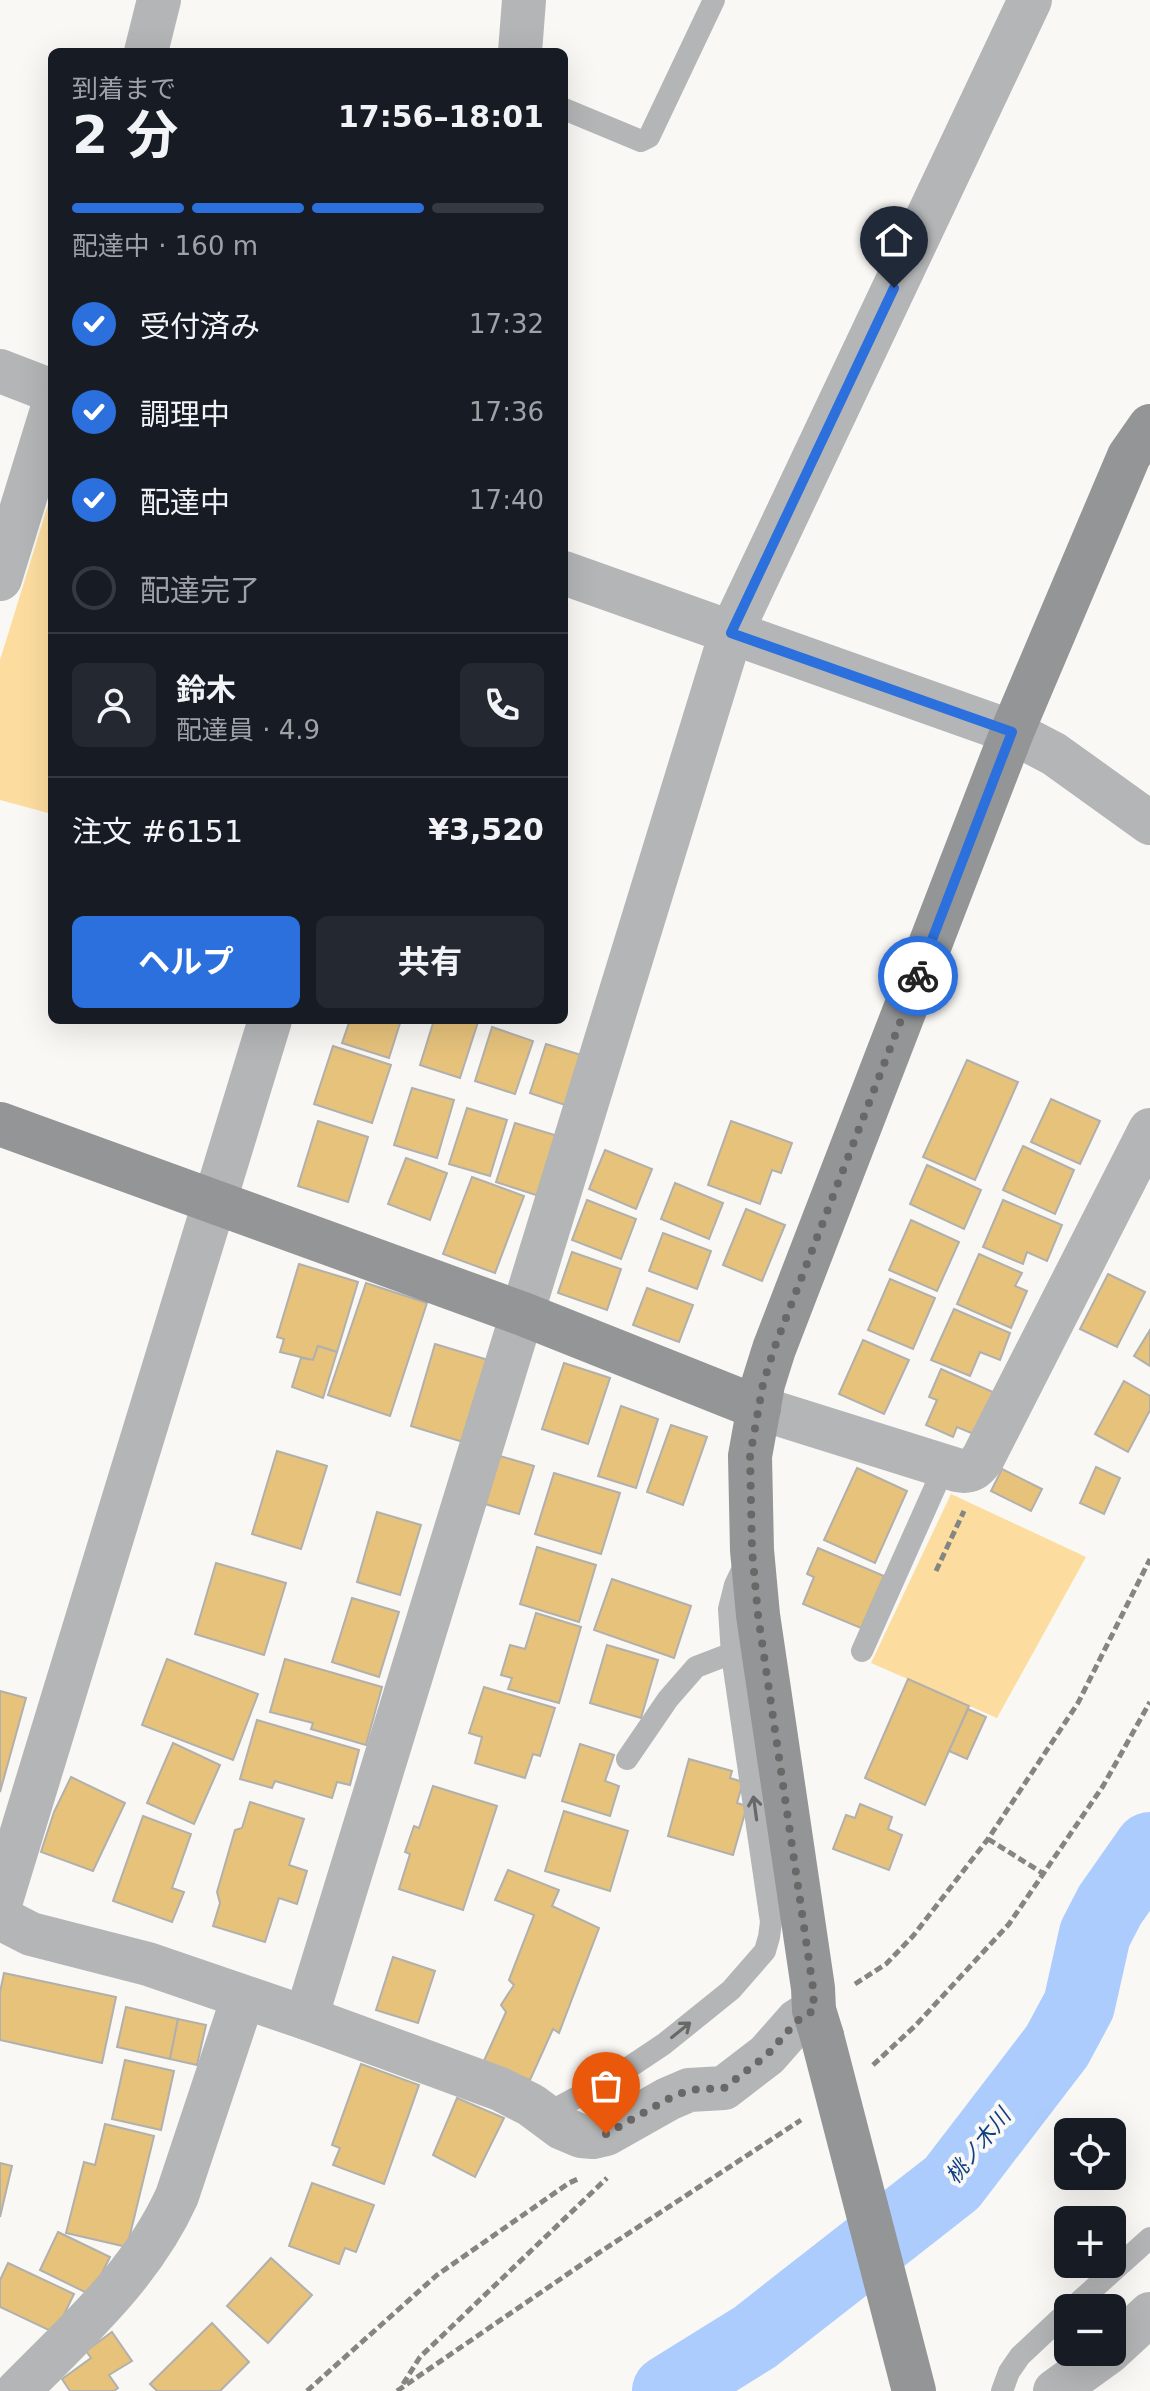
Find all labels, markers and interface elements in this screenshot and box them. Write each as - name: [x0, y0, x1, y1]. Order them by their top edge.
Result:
- text: 到着まで: [72, 74, 176, 104]
- text: 17:56–18:01: [338, 99, 544, 134]
- text: 2 分: [72, 105, 178, 165]
- pin: [860, 206, 928, 288]
- icon: home: [872, 218, 916, 262]
- text: 配達中 · 160 m: [72, 231, 258, 261]
- icon: check: [72, 302, 116, 346]
- text: 受付済み: [140, 309, 260, 344]
- text: 17:32: [469, 309, 544, 339]
- icon: check: [72, 390, 116, 434]
- text: 調理中: [140, 397, 230, 432]
- text: 17:36: [469, 397, 544, 427]
- icon: check: [72, 478, 116, 522]
- text: 配達中: [140, 485, 230, 520]
- text: 17:40: [469, 485, 544, 515]
- text: 配達完了: [140, 573, 260, 608]
- button: person: [72, 663, 156, 747]
- button: phone: [460, 663, 544, 747]
- text: 鈴木: [176, 672, 236, 707]
- text: 配達員 · 4.9: [176, 715, 320, 745]
- text: ¥3,520: [428, 812, 544, 847]
- text: 注文 #6151: [72, 814, 243, 849]
- button: ヘルプ: [72, 916, 300, 1008]
- button: 共有: [316, 916, 544, 1008]
- courier: [878, 936, 958, 1016]
- icon: bike: [896, 954, 940, 998]
- one-way arrow: [747, 1796, 762, 1821]
- one-way arrow: [670, 2021, 691, 2039]
- pin: [572, 2052, 640, 2134]
- icon: bag: [584, 2064, 628, 2108]
- water label: 桃ノ木川: [941, 2102, 1017, 2188]
- map controls: [1054, 2118, 1126, 2366]
- button: locate: [1054, 2118, 1126, 2190]
- button: +: [1054, 2206, 1126, 2278]
- button: −: [1054, 2294, 1126, 2366]

